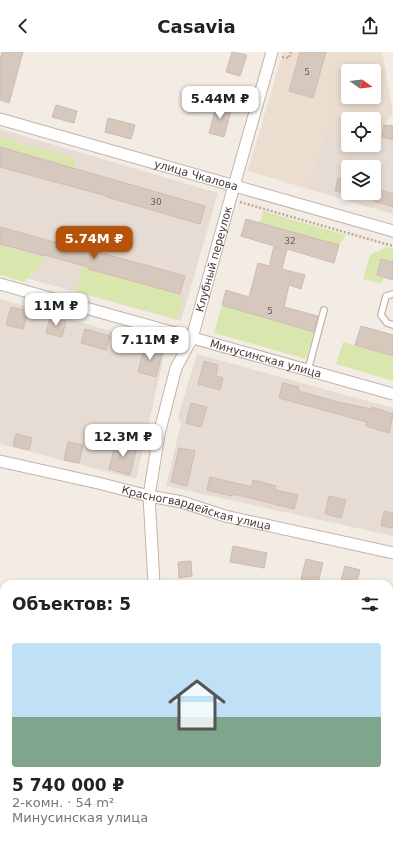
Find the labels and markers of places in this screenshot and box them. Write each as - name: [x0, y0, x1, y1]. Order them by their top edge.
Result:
- pin: 5.44M ₽: [183, 86, 257, 120]
- pin: 5.74M ₽: [57, 226, 131, 260]
- pin: 11M ₽: [28, 293, 84, 327]
- pin: 7.11M ₽: [113, 327, 187, 361]
- pin: 12.3M ₽: [86, 424, 160, 458]

